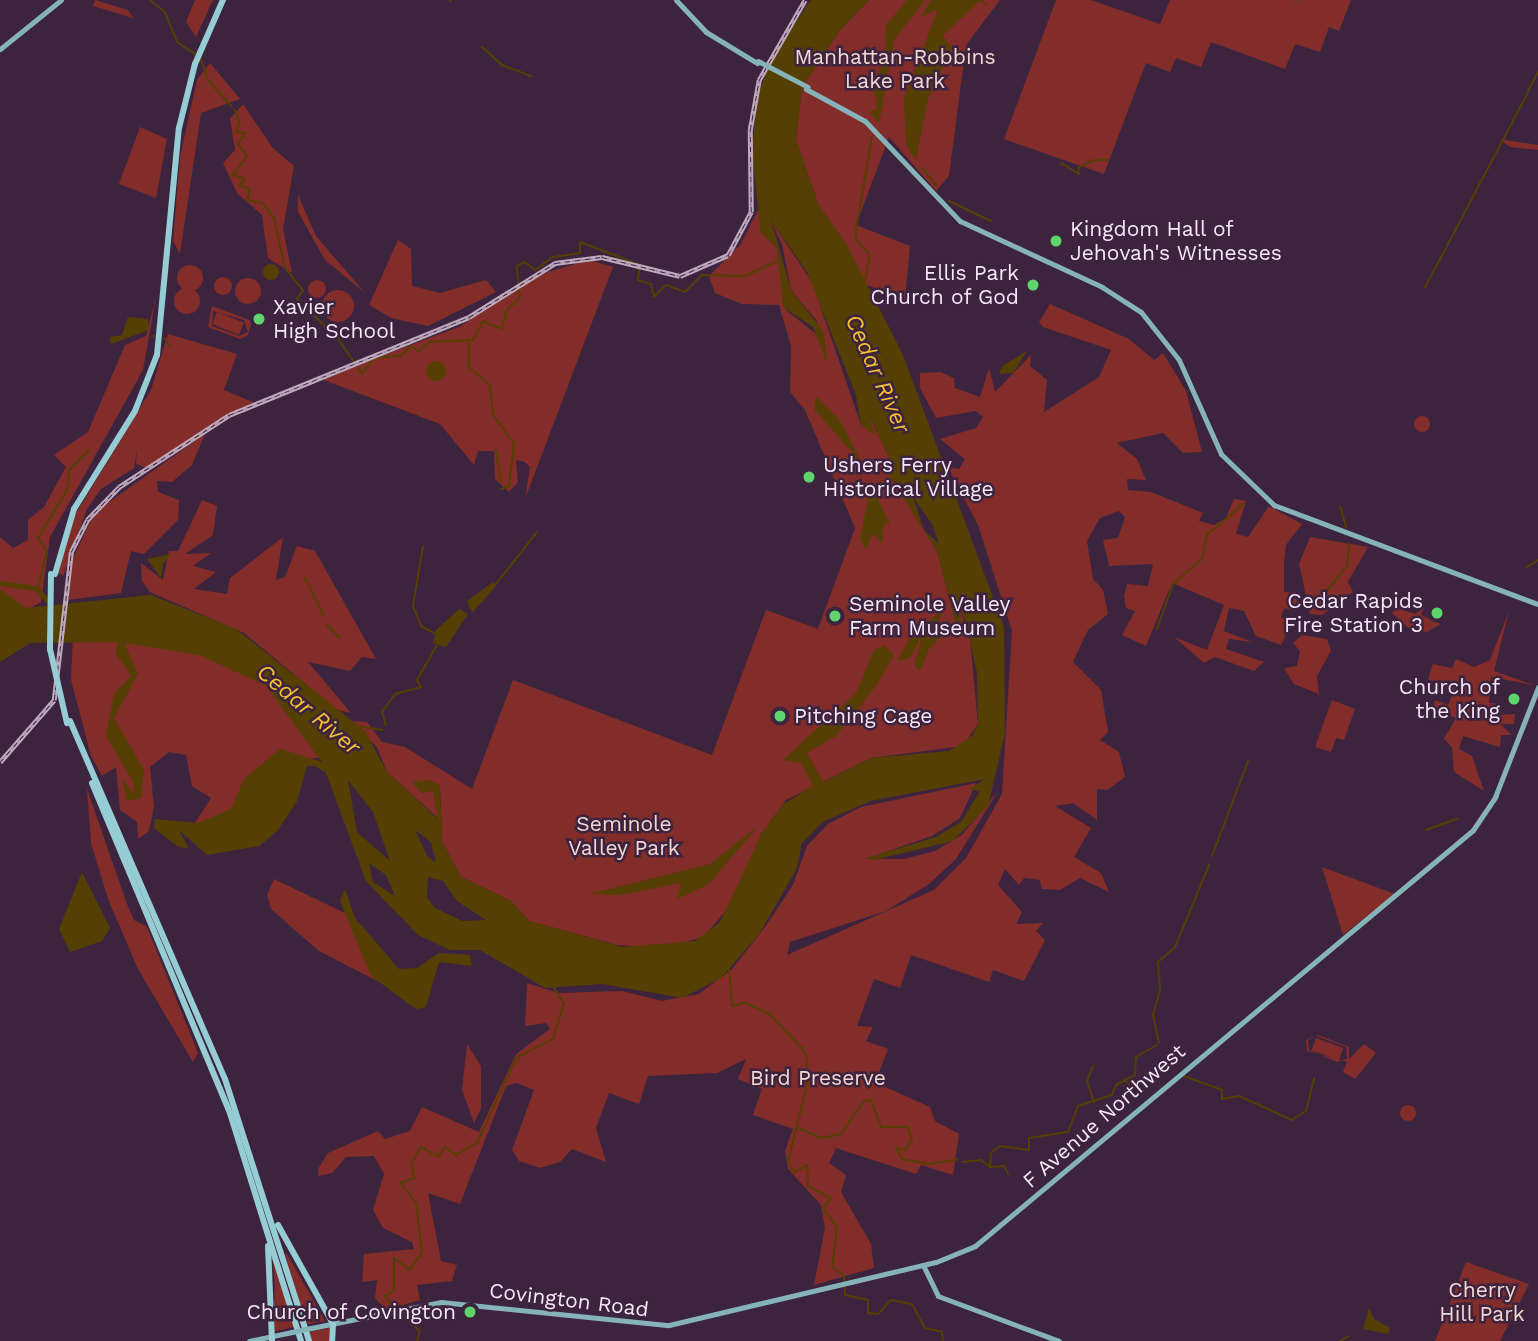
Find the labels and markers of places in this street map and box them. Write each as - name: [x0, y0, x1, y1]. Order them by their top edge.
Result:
- place label: Kingdom Hall of Jehovah's Witnesses: [1070, 216, 1282, 266]
- marker: Kingdom Hall of Jehovah's Witnesses: [1048, 233, 1064, 249]
- place label: Ellis Park Church of God: [870, 260, 1019, 310]
- marker: Ellis Park Church of God: [1025, 277, 1041, 293]
- place label: Xavier High School: [273, 294, 395, 344]
- marker: Xavier High School: [251, 311, 267, 327]
- place label: Ushers Ferry Historical Village: [823, 452, 995, 502]
- marker: Ushers Ferry Historical Village: [801, 469, 817, 485]
- place label: Cedar Rapids Fire Station 3: [1284, 588, 1423, 638]
- place label: Seminole Valley Farm Museum: [849, 591, 1011, 641]
- marker: Cedar Rapids Fire Station 3: [1429, 605, 1445, 621]
- marker: Seminole Valley Farm Museum: [827, 608, 843, 624]
- place label: Church of the King: [1399, 674, 1500, 724]
- marker: Church of the King: [1506, 691, 1522, 707]
- place label: Pitching Cage: [794, 703, 932, 729]
- marker: Pitching Cage: [772, 708, 788, 724]
- place label: Church of Covington: [246, 1299, 456, 1325]
- marker: Church of Covington: [462, 1304, 478, 1320]

